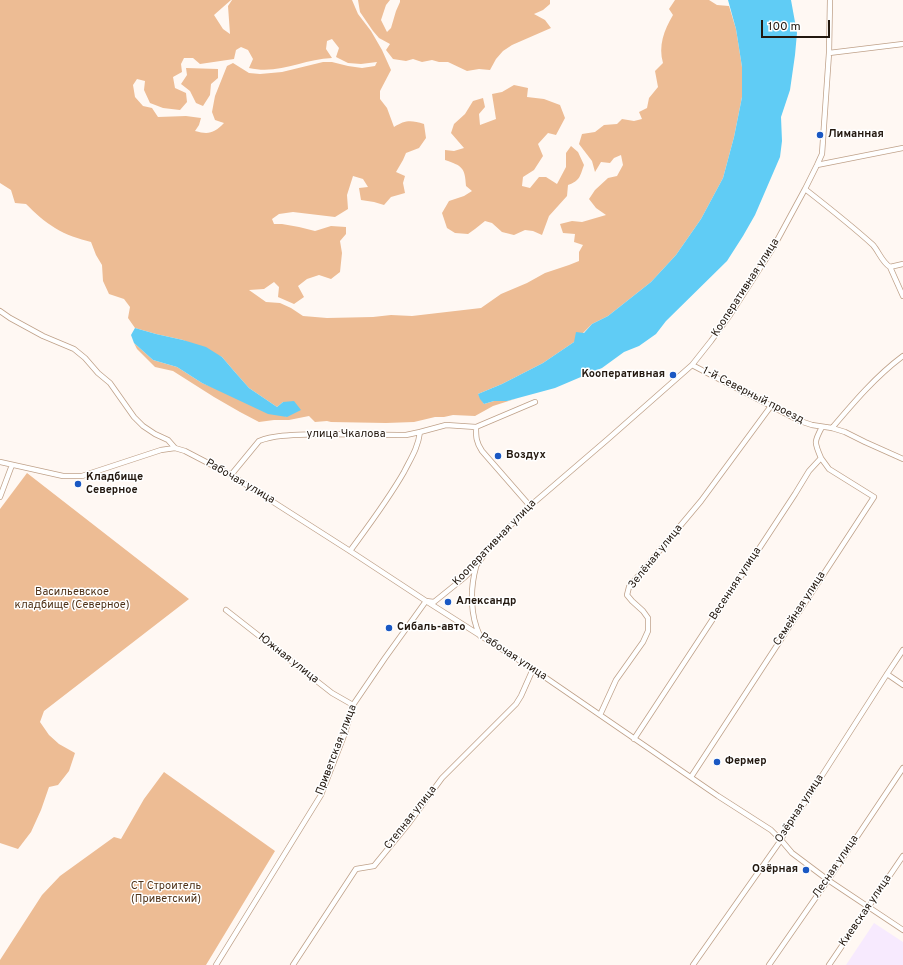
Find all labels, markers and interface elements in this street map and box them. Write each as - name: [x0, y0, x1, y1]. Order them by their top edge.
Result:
- scale bar: [763, 12, 832, 38]
- text: 100 m: [768, 19, 801, 35]
- place label: Лиманная: [828, 128, 884, 142]
- marker: Лиманная: [815, 130, 825, 140]
- street label: Кооперативная улица: [709, 236, 783, 340]
- street label: 1-й Северный проезд: [700, 365, 806, 427]
- place label: Кооперативная: [582, 368, 665, 382]
- marker: Кооперативная: [668, 370, 678, 380]
- street label: улица Чкалова: [307, 428, 385, 442]
- place label: Воздух: [506, 449, 546, 463]
- marker: Воздух: [493, 451, 503, 461]
- street label: Рабочая улица: [203, 457, 277, 507]
- place label: Кладбище Северное: [86, 471, 143, 497]
- marker: Кладбище Северное: [73, 479, 83, 489]
- street label: Кооперативная улица: [450, 497, 540, 589]
- street label: Зелёная улица: [626, 522, 686, 592]
- street label: Весенняя улица: [707, 545, 765, 623]
- street label: Семейная улица: [771, 569, 829, 649]
- park label: Васильевское кладбище (Северное): [15, 586, 129, 612]
- place label: Александр: [456, 595, 516, 609]
- marker: Александр: [443, 597, 453, 607]
- place label: Сибаль-авто: [397, 621, 465, 635]
- marker: Сибаль-авто: [384, 623, 394, 633]
- street label: Рабочая улица: [477, 630, 549, 684]
- street label: Южная улица: [255, 631, 321, 687]
- street label: Приветская улица: [314, 703, 360, 797]
- place label: Фермер: [725, 755, 767, 769]
- marker: Фермер: [712, 757, 722, 767]
- street label: Озёрная улица: [773, 772, 827, 846]
- street label: Степная улица: [382, 783, 440, 853]
- street label: Лесная улица: [810, 833, 862, 901]
- place label: Озёрная: [752, 863, 798, 877]
- marker: Озёрная: [801, 865, 811, 875]
- street label: Киевская улица: [837, 872, 895, 950]
- park label: СТ Строитель (Приветский): [131, 880, 201, 906]

